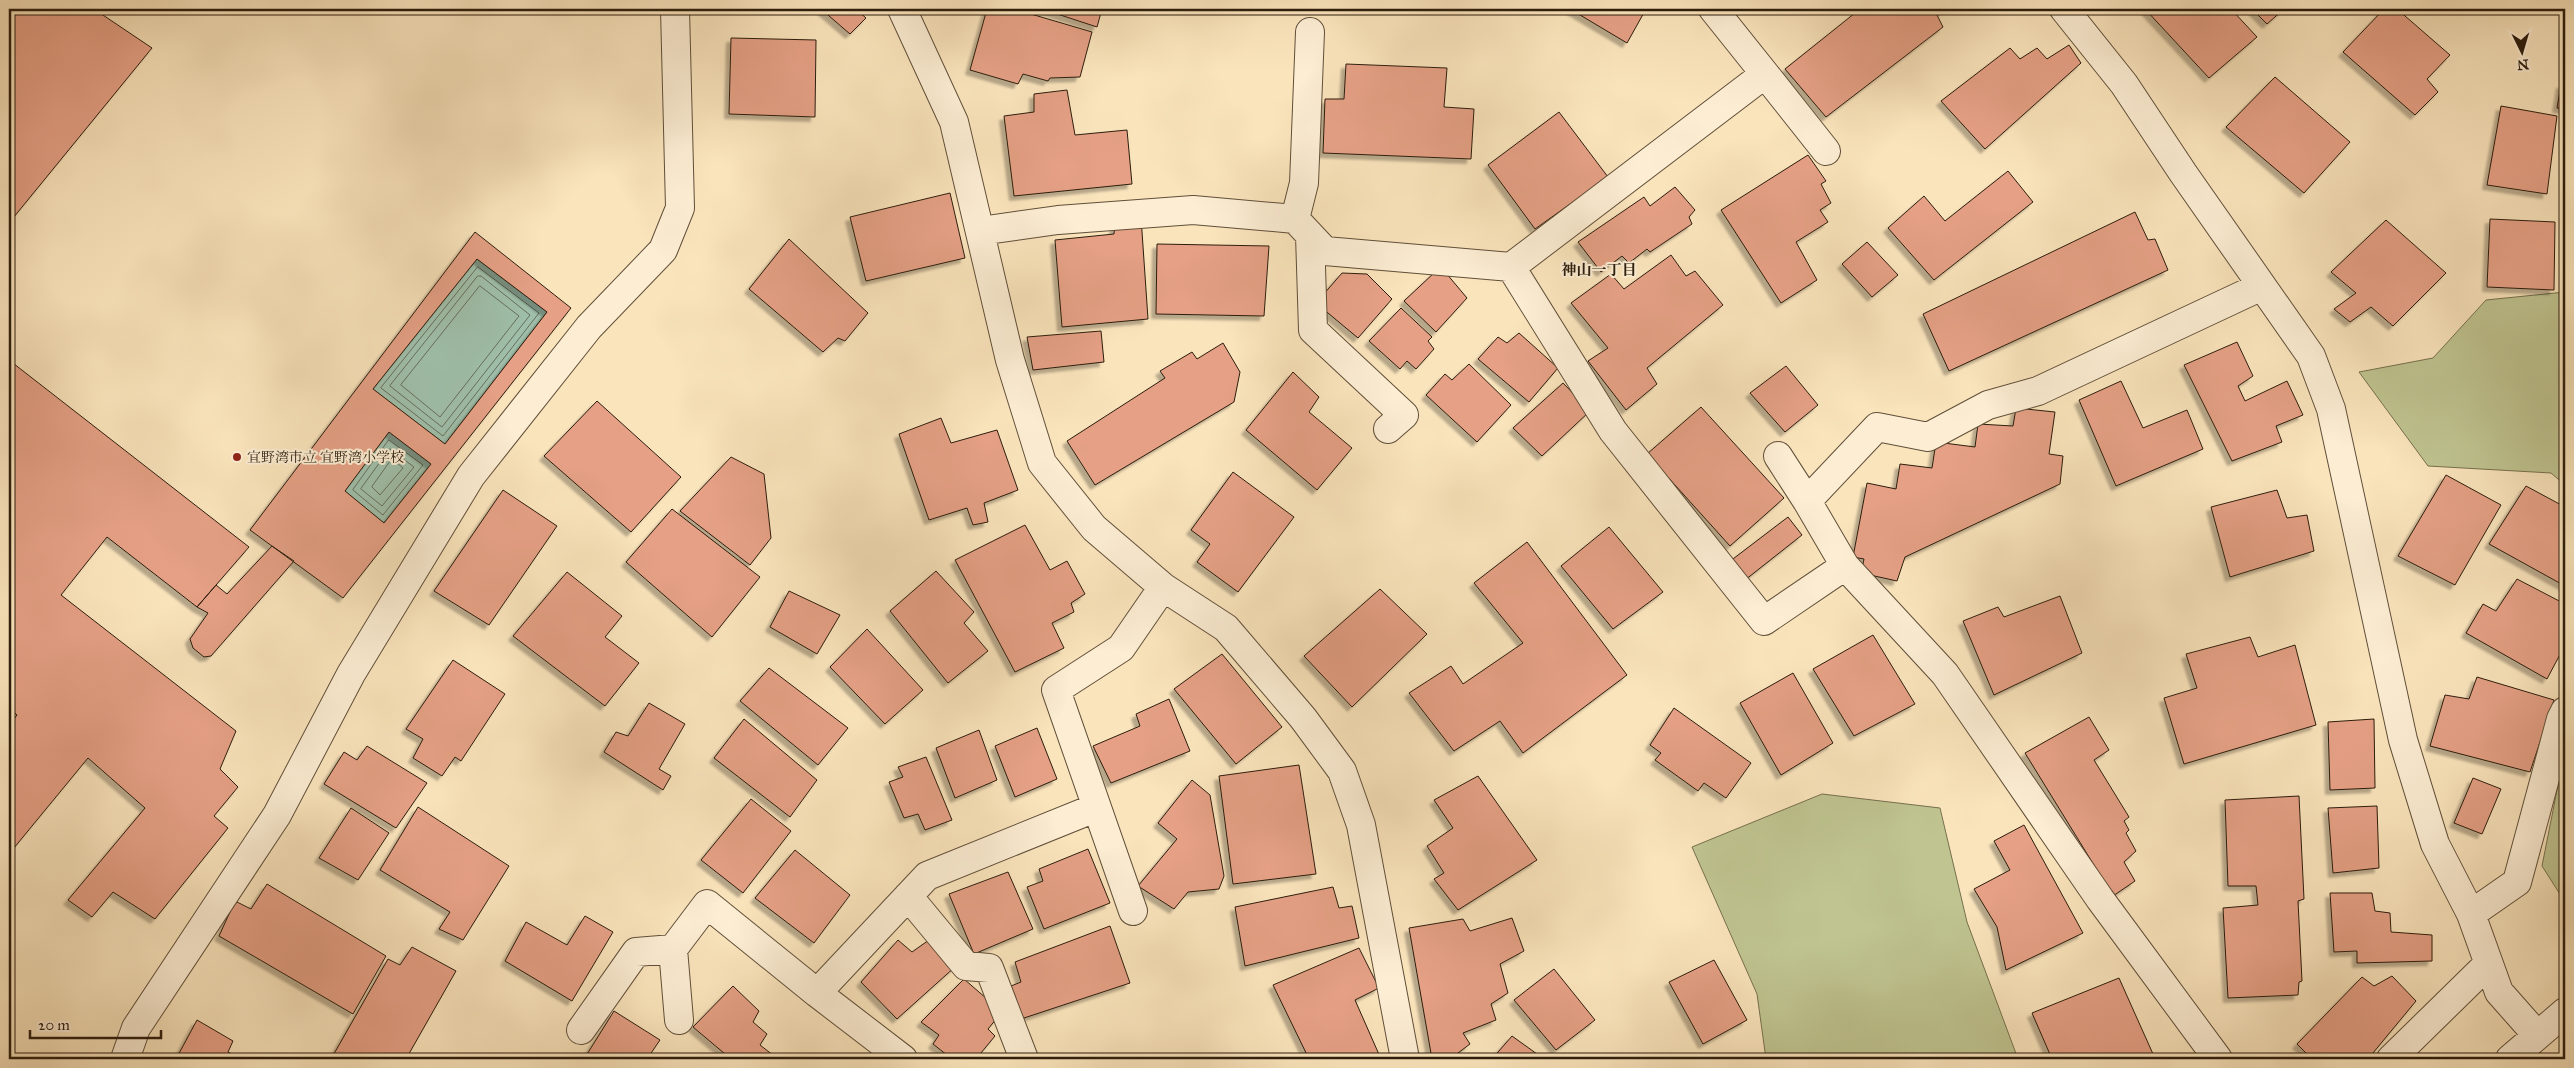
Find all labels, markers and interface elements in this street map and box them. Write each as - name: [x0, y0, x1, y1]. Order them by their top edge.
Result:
- north arrow: [2496, 28, 2546, 78]
- text: N: [2516, 55, 2530, 73]
- district label: 神山一丁目: [1561, 261, 1637, 279]
- place label: 宜野湾市立 宜野湾小学校: [247, 449, 404, 466]
- marker: 宜野湾市立 宜野湾小学校: [231, 451, 243, 463]
- scale bar: [30, 1008, 161, 1040]
- text: 20 m: [38, 1016, 70, 1034]

